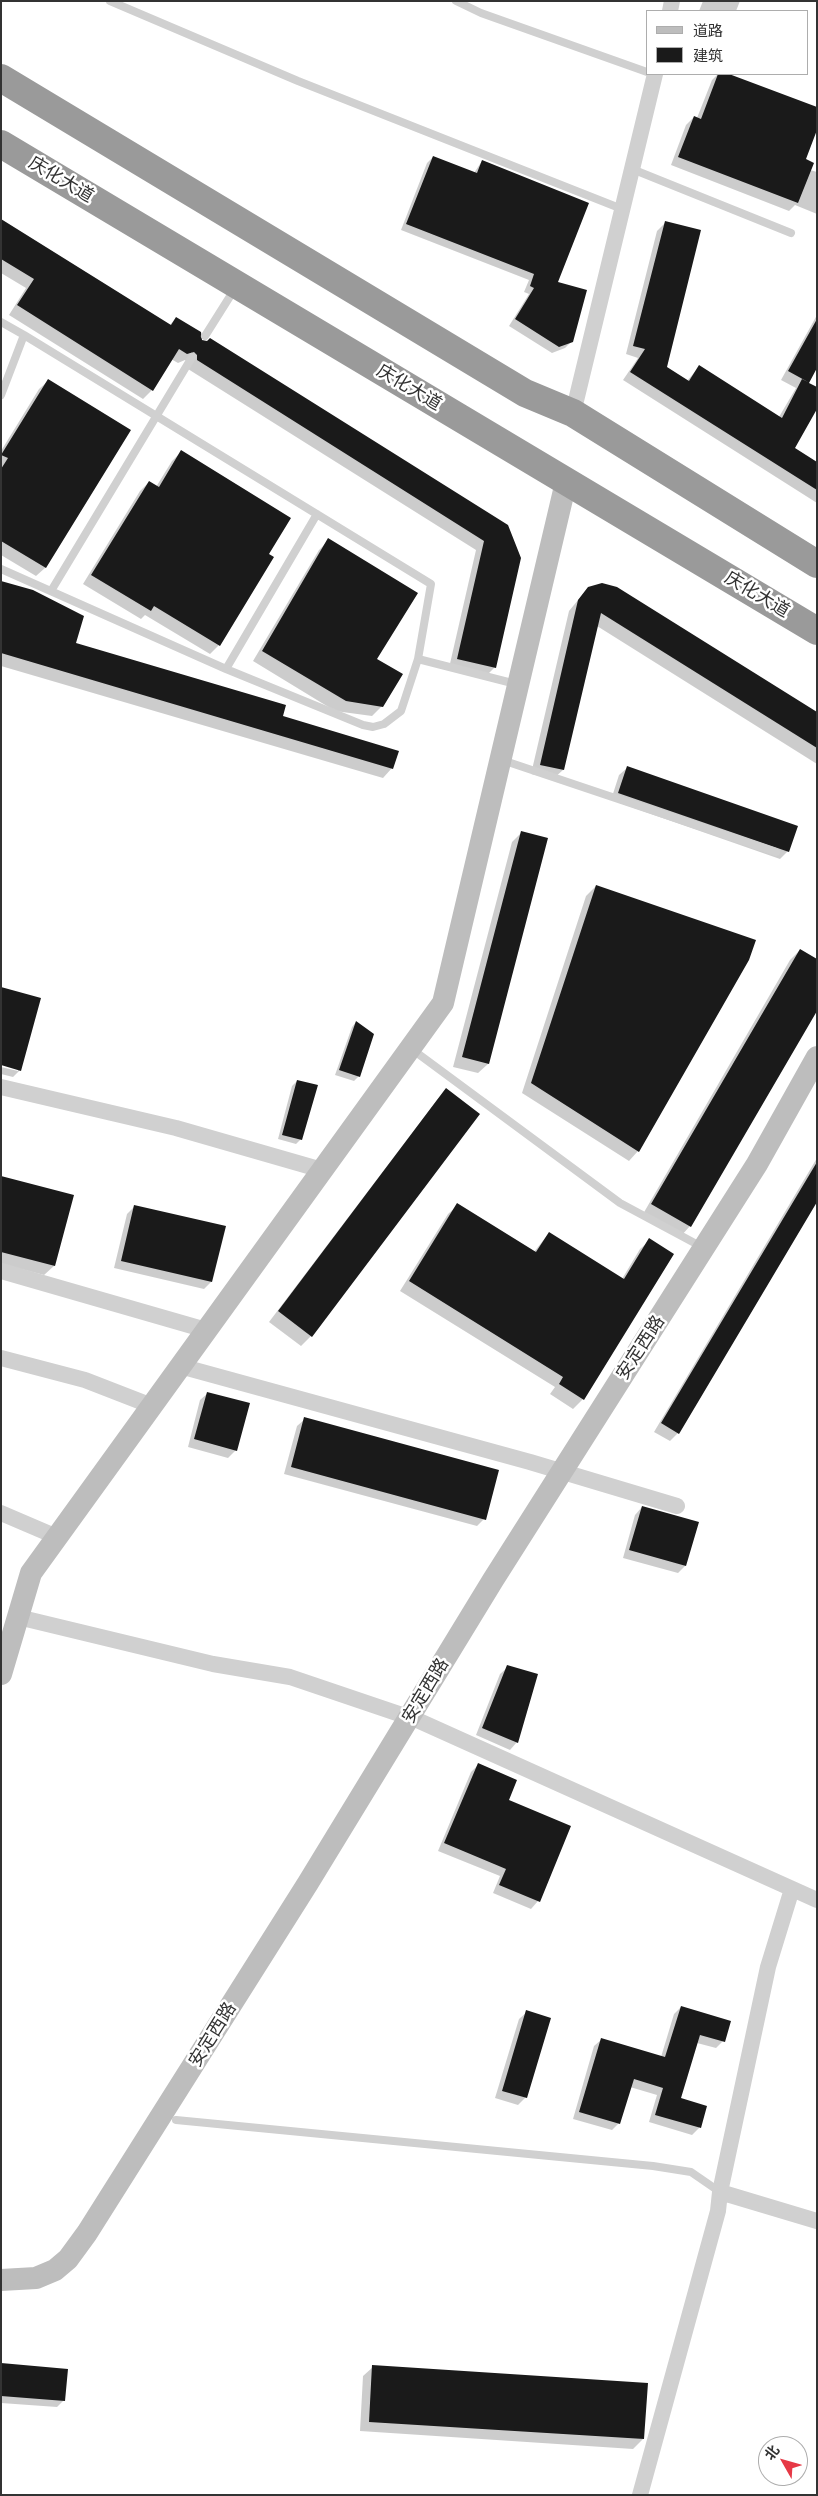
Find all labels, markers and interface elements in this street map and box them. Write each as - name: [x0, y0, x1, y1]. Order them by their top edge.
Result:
- legend: [646, 10, 808, 75]
- text: 道路: [693, 22, 723, 39]
- text: 建筑: [693, 47, 723, 64]
- street label: 庆化大道: [25, 152, 97, 208]
- street label: 庆化大道: [373, 360, 445, 416]
- street label: 庆化大道: [721, 567, 793, 623]
- street label: 安定西路: [612, 1312, 670, 1384]
- street label: 安定西路: [398, 1655, 454, 1727]
- street label: 安定西路: [185, 1999, 241, 2071]
- north arrow: [758, 2436, 808, 2486]
- text: 北: [761, 2442, 783, 2463]

